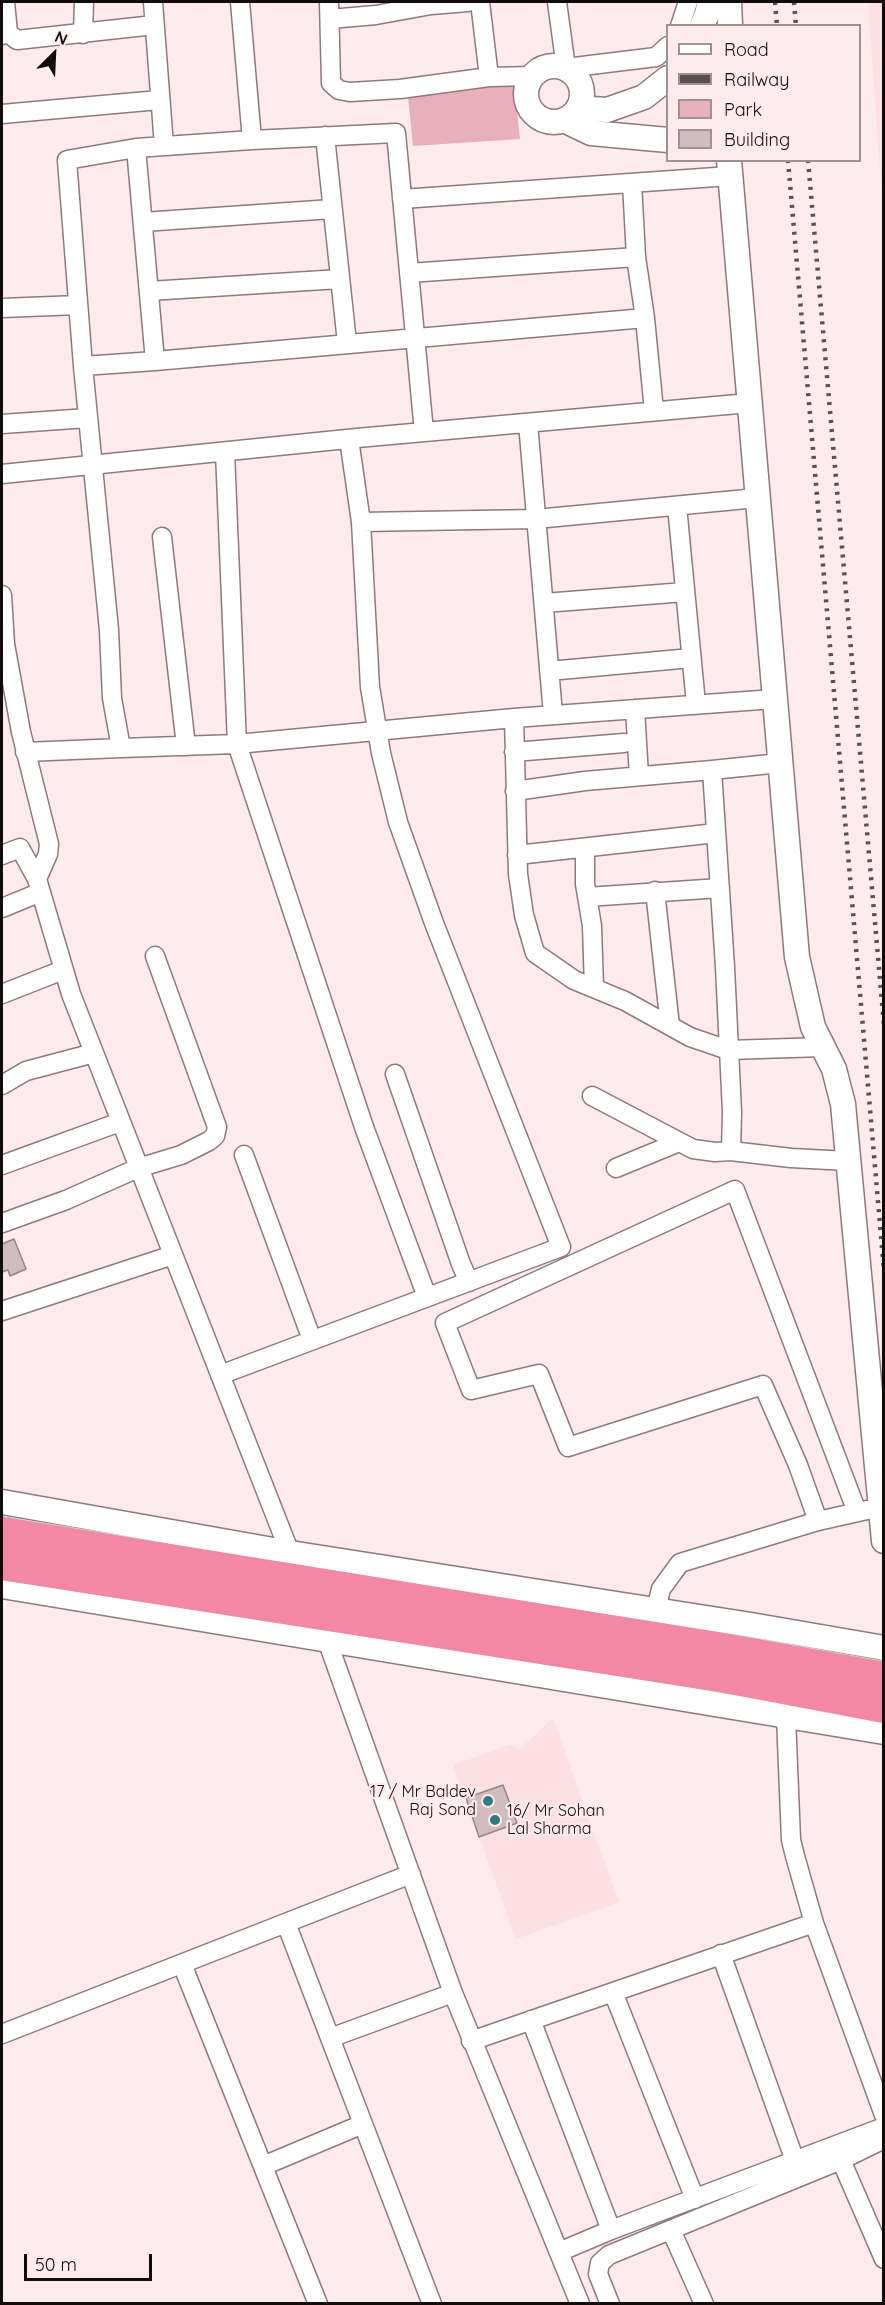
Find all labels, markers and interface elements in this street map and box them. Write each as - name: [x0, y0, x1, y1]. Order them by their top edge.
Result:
- north arrow: [24, 24, 84, 84]
- legend: [666, 24, 861, 162]
- text: N: [52, 26, 71, 49]
- text: Road: [724, 38, 769, 61]
- text: Railway: [724, 68, 790, 91]
- text: Park: [724, 98, 762, 121]
- text: Building: [724, 128, 790, 151]
- place label: 17 / Mr Baldev Raj Sond: [370, 1782, 476, 1820]
- marker: 17 / Mr Baldev Raj Sond: [481, 1794, 495, 1808]
- place label: 16/ Mr Sohan Lal Sharma: [507, 1801, 605, 1839]
- marker: 16/ Mr Sohan Lal Sharma: [488, 1813, 502, 1827]
- scale bar: [27, 2242, 154, 2280]
- text: 50 m: [35, 2253, 77, 2276]

